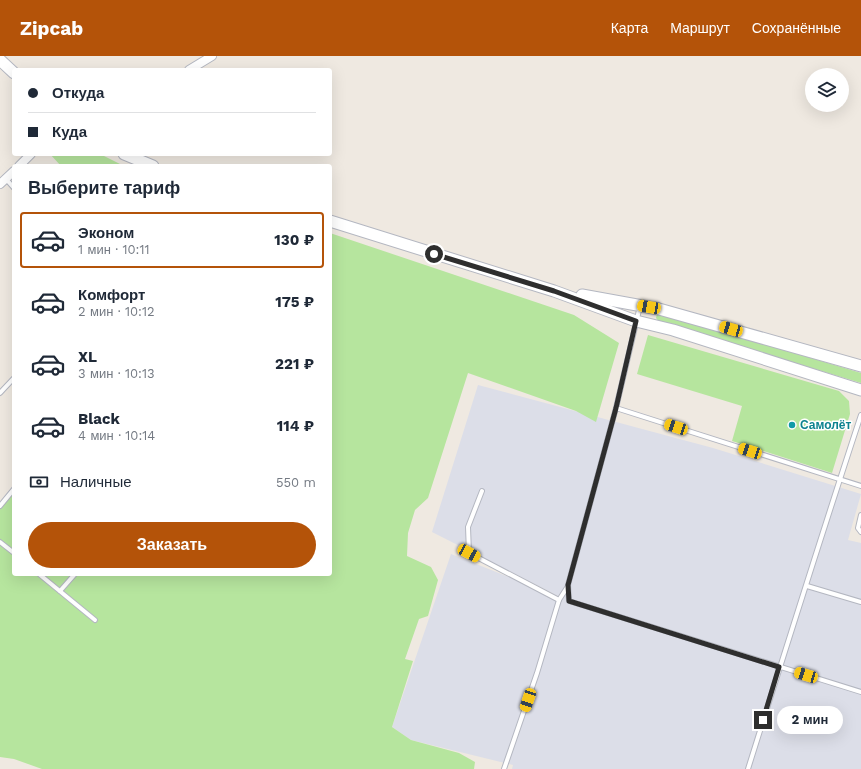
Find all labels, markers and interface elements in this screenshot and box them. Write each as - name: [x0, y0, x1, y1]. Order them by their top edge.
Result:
- text: Zipcab: [20, 17, 83, 40]
- text: Карта: [611, 20, 648, 36]
- text: Маршрут: [670, 20, 730, 36]
- text: Сохранённые: [752, 20, 841, 36]
- map controls: [805, 68, 849, 112]
- button: layers: [805, 68, 849, 112]
- text: Откуда: [52, 84, 104, 102]
- text: Куда: [52, 123, 87, 141]
- text: Выберите тариф: [28, 177, 180, 198]
- icon: car: [30, 222, 66, 258]
- text: Эконом: [78, 224, 134, 242]
- text: 130 ₽: [274, 231, 314, 249]
- text: 1 мин · 10:11: [78, 242, 150, 257]
- route start: [425, 245, 443, 263]
- icon: car: [30, 284, 66, 320]
- text: Комфорт: [78, 286, 145, 304]
- text: 175 ₽: [275, 293, 314, 311]
- car: [636, 299, 662, 315]
- text: 2 мин · 10:12: [78, 304, 155, 319]
- car: [718, 320, 744, 338]
- icon: car: [30, 346, 66, 382]
- text: XL: [78, 348, 97, 366]
- text: 221 ₽: [275, 355, 314, 373]
- text: 3 мин · 10:13: [78, 366, 155, 381]
- icon: car: [30, 408, 66, 444]
- text: Black: [78, 410, 120, 428]
- text: 114 ₽: [277, 417, 314, 435]
- car: [663, 418, 689, 436]
- place label: Самолёт: [800, 418, 852, 432]
- marker: Самолёт: [787, 420, 797, 430]
- text: 4 мин · 10:14: [78, 428, 155, 443]
- car: [737, 442, 763, 460]
- icon: cash: [28, 471, 50, 493]
- text: Наличные: [60, 473, 132, 491]
- text: 550 m: [276, 475, 316, 490]
- button: Заказать: [28, 522, 316, 568]
- car: [456, 542, 482, 564]
- car: [793, 666, 819, 684]
- car: [518, 687, 538, 713]
- callout: 2 мин: [777, 706, 843, 734]
- route end: [754, 711, 772, 729]
- text: 2 мин: [792, 712, 828, 727]

